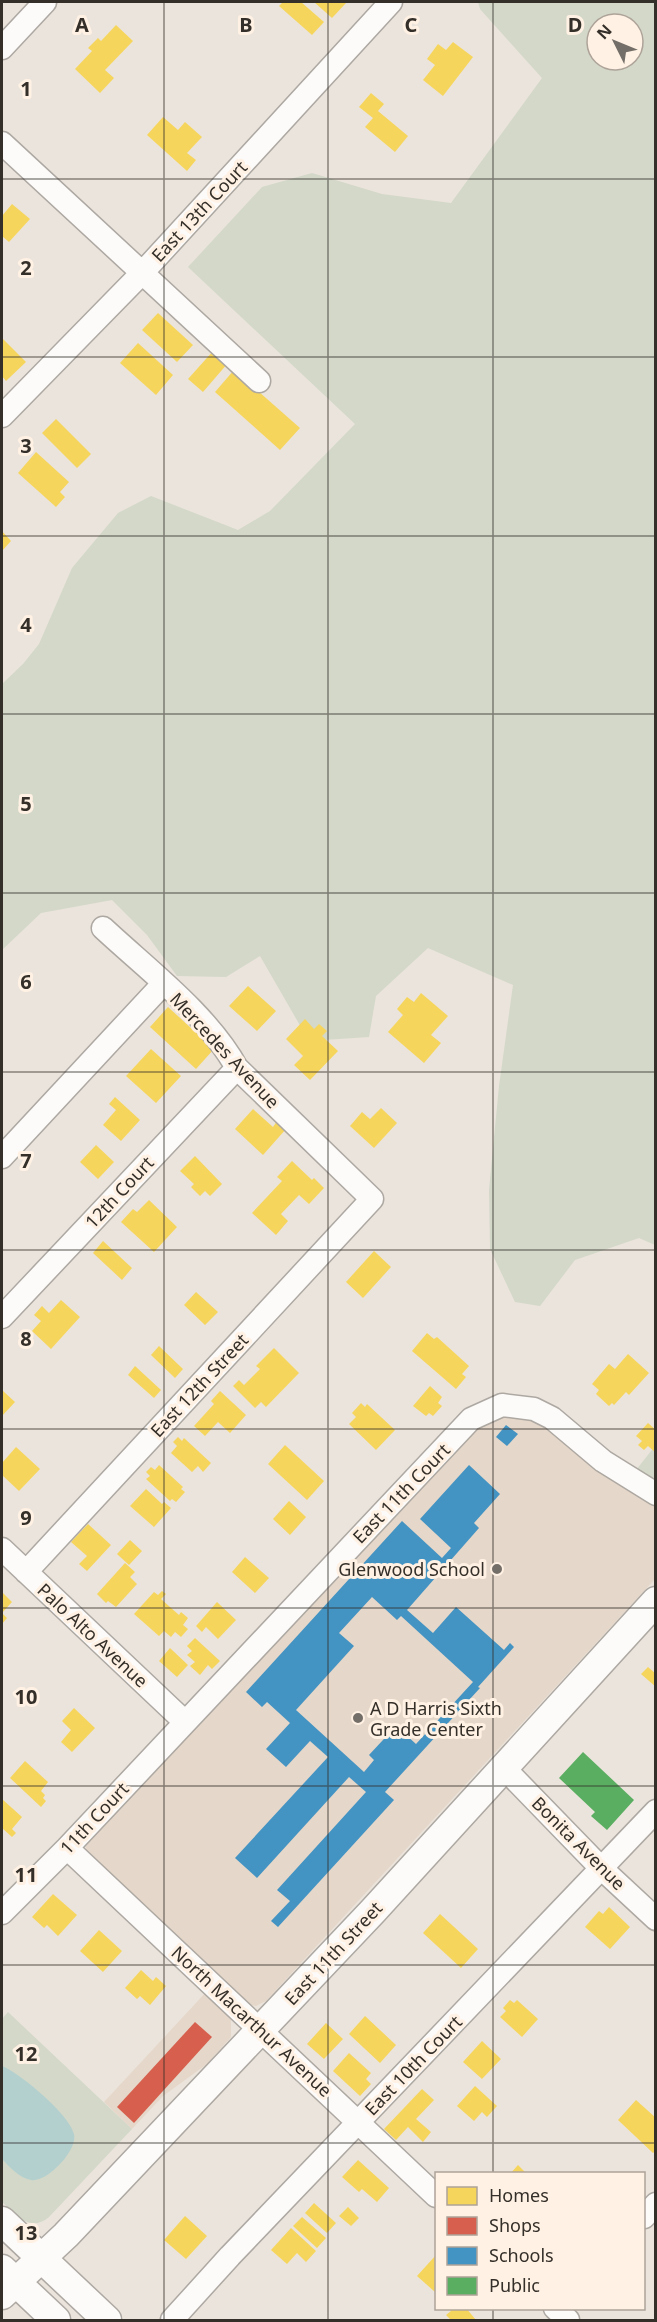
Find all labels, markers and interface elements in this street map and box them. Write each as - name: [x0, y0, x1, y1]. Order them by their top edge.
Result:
- text: A: [75, 11, 89, 38]
- text: B: [239, 11, 253, 38]
- text: C: [405, 11, 418, 38]
- text: D: [568, 11, 582, 38]
- north arrow: [585, 12, 645, 72]
- text: N: [592, 20, 617, 44]
- text: 1: [20, 75, 32, 102]
- street label: East 13th Court: [146, 155, 252, 267]
- text: 2: [20, 254, 32, 281]
- text: 3: [20, 432, 32, 459]
- text: 4: [20, 611, 32, 638]
- text: 5: [20, 790, 32, 817]
- text: 6: [20, 968, 32, 995]
- street label: Mercedes Avenue: [165, 987, 285, 1113]
- text: 7: [20, 1147, 32, 1174]
- street label: 12th Court: [79, 1150, 159, 1233]
- text: 8: [20, 1325, 32, 1352]
- street label: East 12th Street: [145, 1328, 253, 1442]
- street label: East 11th Court: [347, 1438, 455, 1548]
- text: 9: [20, 1504, 32, 1531]
- place label: Glenwood School: [338, 1557, 485, 1581]
- marker: Glenwood School: [490, 1562, 504, 1576]
- street label: Palo Alto Avenue: [33, 1578, 153, 1692]
- text: 10: [15, 1683, 37, 1710]
- place label: A D Harris Sixth Grade Center: [370, 1696, 502, 1741]
- marker: A D Harris Sixth Grade Center: [351, 1711, 365, 1725]
- street label: 11th Court: [54, 1776, 134, 1859]
- street label: Bonita Avenue: [527, 1791, 631, 1895]
- text: 11: [15, 1861, 37, 1888]
- street label: East 11th Street: [279, 1896, 387, 2010]
- street label: North Macarthur Avenue: [167, 1940, 337, 2102]
- street label: East 10th Court: [359, 2010, 467, 2120]
- text: 12: [15, 2040, 37, 2067]
- legend: [435, 2172, 645, 2310]
- text: Homes: [489, 2183, 549, 2207]
- text: Shops: [489, 2213, 541, 2237]
- text: 13: [15, 2219, 37, 2246]
- text: Schools: [489, 2243, 554, 2267]
- text: Public: [489, 2273, 540, 2297]

